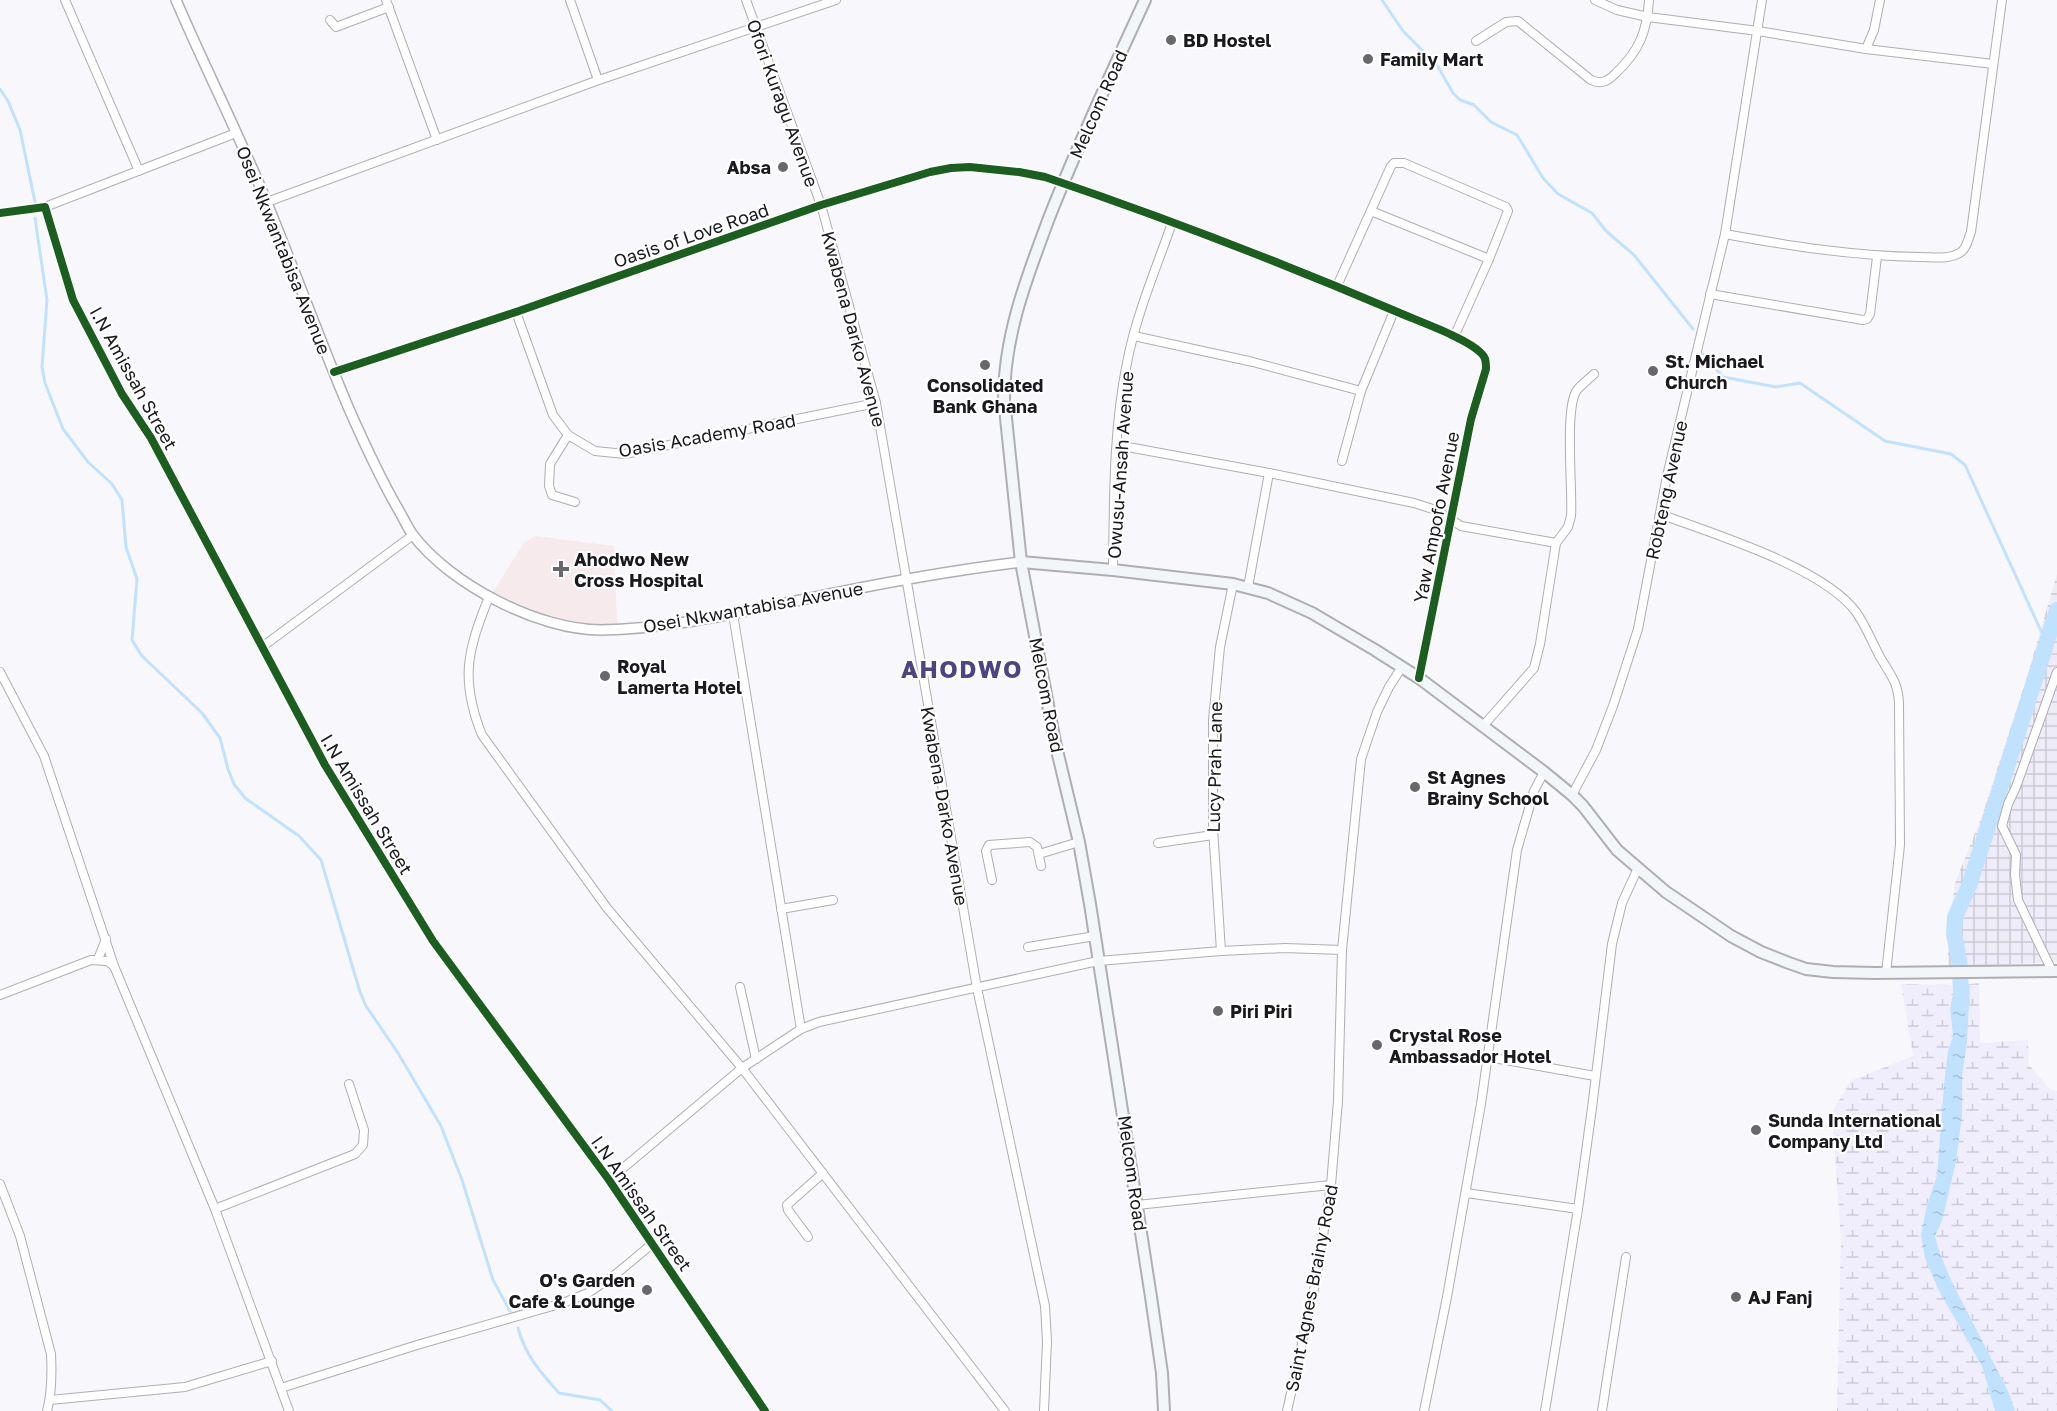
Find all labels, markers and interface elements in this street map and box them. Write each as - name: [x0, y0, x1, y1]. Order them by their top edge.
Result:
- street label: Ofori Kuragu Avenue: [742, 16, 824, 190]
- place label: BD Hostel: [1183, 29, 1271, 51]
- marker: BD Hostel: [1164, 33, 1178, 47]
- street label: Melcom Road: [1064, 46, 1132, 162]
- place label: Family Mart: [1380, 48, 1483, 70]
- marker: Family Mart: [1361, 52, 1375, 66]
- street label: Osei Nkwantabisa Avenue: [232, 143, 336, 357]
- place label: Absa: [727, 156, 771, 178]
- marker: Absa: [776, 160, 790, 174]
- street label: Oasis of Love Road: [610, 198, 772, 272]
- street label: Kwabena Darko Avenue: [817, 229, 891, 429]
- street label: I.N Amissah Street: [86, 303, 182, 453]
- place label: St. Michael Church: [1665, 350, 1764, 393]
- marker: Consolidated Bank Ghana: [978, 358, 992, 372]
- marker: St. Michael Church: [1646, 364, 1660, 378]
- street label: Owusu-Ansah Avenue: [1102, 370, 1138, 560]
- place label: Consolidated Bank Ghana: [927, 374, 1043, 417]
- street label: Oasis Academy Road: [617, 409, 797, 461]
- street label: Robteng Avenue: [1641, 418, 1691, 562]
- street label: Yaw Ampofo Avenue: [1409, 429, 1463, 605]
- place label: Ahodwo New Cross Hospital: [574, 548, 703, 591]
- marker: Ahodwo New Cross Hospital: [552, 560, 570, 578]
- street label: Osei Nkwantabisa Avenue: [641, 577, 865, 637]
- street label: Melcom Road: [1025, 636, 1069, 754]
- district label: AHODWO: [901, 654, 1023, 683]
- place label: Royal Lamerta Hotel: [617, 655, 742, 698]
- marker: Royal Lamerta Hotel: [598, 669, 612, 683]
- street label: Lucy Prah Lane: [1202, 701, 1226, 833]
- street label: Kwabena Darko Avenue: [917, 705, 973, 907]
- street label: I.N Amissah Street: [316, 730, 418, 878]
- place label: St Agnes Brainy School: [1427, 766, 1549, 809]
- marker: St Agnes Brainy School: [1408, 780, 1422, 794]
- place label: Piri Piri: [1230, 1000, 1292, 1022]
- marker: Piri Piri: [1211, 1004, 1225, 1018]
- place label: Crystal Rose Ambassador Hotel: [1389, 1024, 1551, 1067]
- marker: Crystal Rose Ambassador Hotel: [1370, 1038, 1384, 1052]
- place label: Sunda International Company Ltd: [1768, 1109, 1941, 1152]
- street label: Melcom Road: [1114, 1114, 1152, 1232]
- marker: Sunda International Company Ltd: [1749, 1123, 1763, 1137]
- street label: I.N Amissah Street: [587, 1131, 697, 1275]
- street label: Saint Agnes Brainy Road: [1280, 1182, 1342, 1394]
- place label: O's Garden Cafe & Lounge: [509, 1269, 635, 1312]
- marker: O's Garden Cafe & Lounge: [640, 1283, 654, 1297]
- place label: AJ Fanj: [1748, 1286, 1812, 1308]
- marker: AJ Fanj: [1729, 1290, 1743, 1304]

